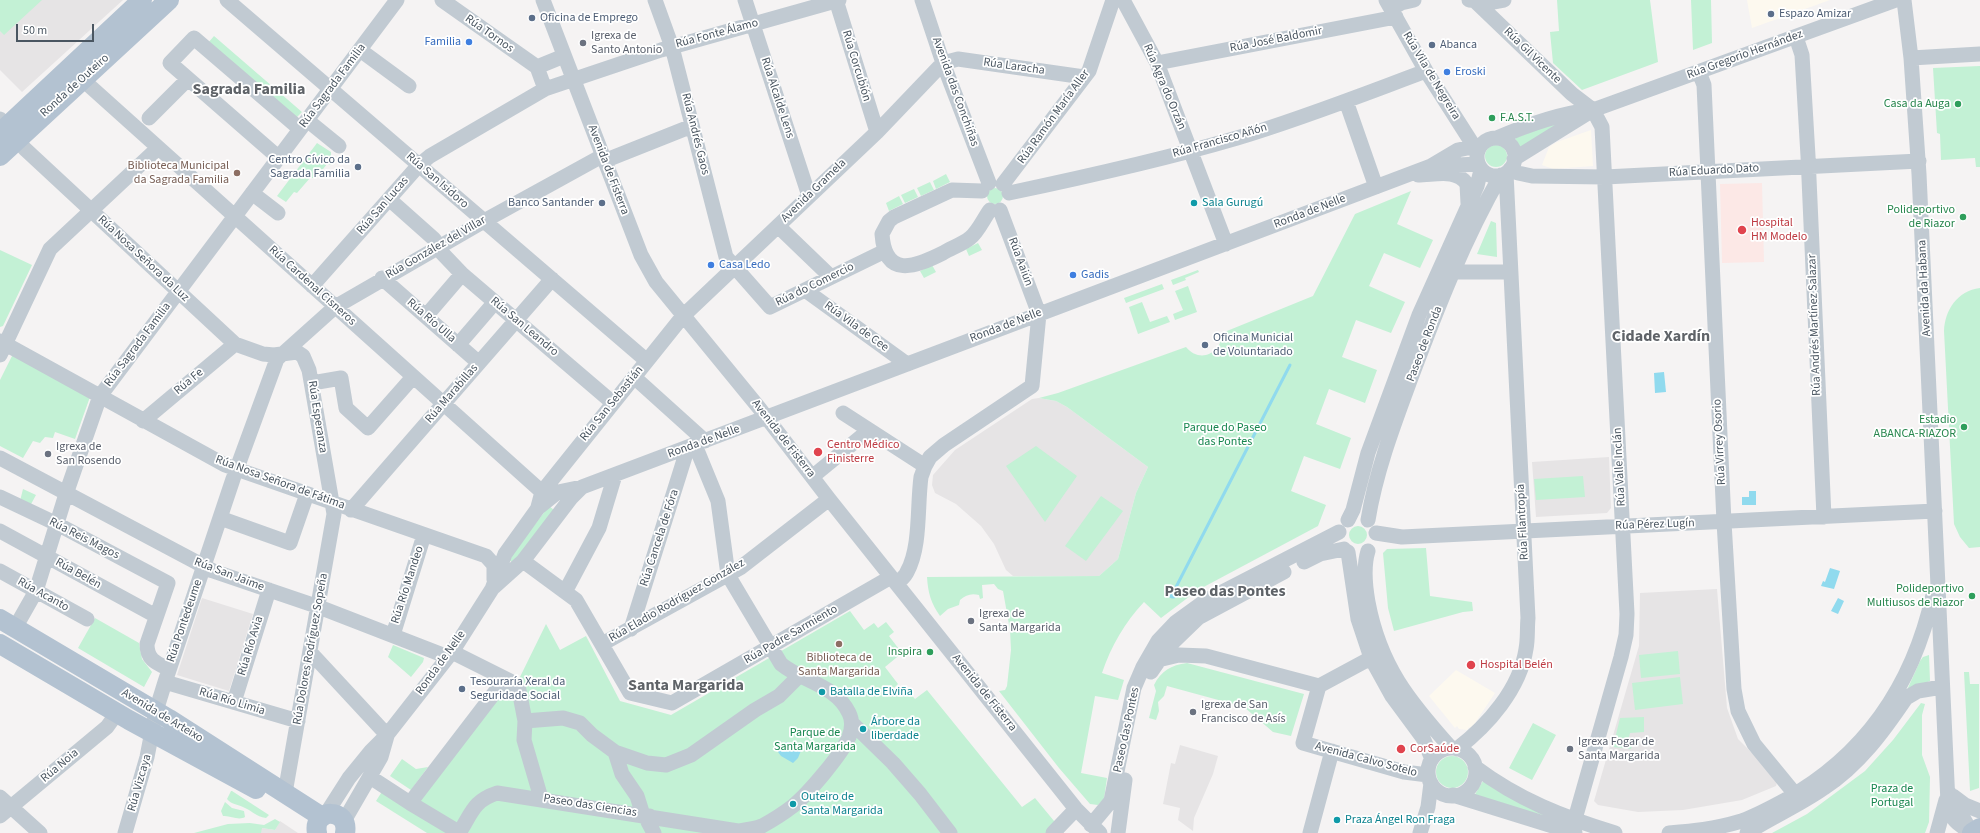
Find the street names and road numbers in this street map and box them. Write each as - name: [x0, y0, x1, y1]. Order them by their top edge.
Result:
- street label: Rúa Tornos: [462, 12, 516, 56]
- street label: Rúa Fonte Álamo: [674, 16, 760, 52]
- street label: Rúa José Baldomir: [1229, 24, 1323, 56]
- street label: Rúa Gil Vicente: [1500, 25, 1564, 87]
- street label: Rúa Gregorio Hernández: [1685, 27, 1805, 83]
- street label: Rúa Corcubión: [838, 29, 874, 103]
- street label: Rúa Vila de Negreira: [1399, 29, 1463, 123]
- street label: Avenida das Conchiñas: [929, 35, 981, 149]
- street label: Rúa Sagrada Familia: [297, 41, 369, 131]
- street label: Rúa Agra do Orzán: [1139, 42, 1189, 132]
- street label: Ronda de Outeiro: [38, 51, 112, 121]
- street label: Rúa Alcalde Lens: [757, 56, 797, 140]
- street label: Rúa Laracha: [982, 56, 1046, 78]
- street label: Rúa Ramón María Aller: [1015, 67, 1093, 167]
- street label: Rúa Andrés Gaos: [678, 92, 712, 176]
- street label: Rúa Francisco Añón: [1171, 121, 1269, 161]
- street label: Avenida de Fisterra: [584, 123, 632, 217]
- street label: Rúa San Isidoro: [403, 150, 471, 212]
- street label: Avenida Gramela: [778, 156, 850, 226]
- street label: Rúa Eduardo Dato: [1668, 161, 1760, 181]
- street label: Rúa San Lucas: [354, 174, 412, 238]
- street label: Ronda de Nelle: [1272, 192, 1348, 232]
- street label: Rúa Nosa Señora da Luz: [94, 213, 192, 305]
- street label: Rúa González del Villar: [383, 213, 489, 283]
- street label: Rúa Aaiún: [1005, 236, 1035, 288]
- street label: Avenida da Habana: [1915, 239, 1935, 337]
- street label: Rúa Cardenal Cisneros: [265, 243, 359, 329]
- street label: Rúa Andrés Martínez Salazar: [1805, 254, 1825, 396]
- street label: Rúa do Comercio: [773, 260, 857, 310]
- street label: Rúa San Leandro: [487, 294, 561, 360]
- street label: Rúa Río Ulla: [403, 296, 459, 346]
- street label: Rúa Vila de Cee: [821, 299, 891, 355]
- street label: Rúa Sagrada Familia: [102, 300, 174, 390]
- street label: Paseo de Ronda: [1404, 304, 1446, 384]
- street label: Ronda de Nelle: [968, 306, 1044, 346]
- street label: Rúa Marabillas: [423, 362, 481, 426]
- street label: Rúa San Sebastián: [577, 364, 647, 444]
- street label: Rúa Fe: [172, 366, 206, 398]
- street label: Rúa Esperanza: [304, 380, 330, 454]
- street label: Avenida de Fisterra: [748, 397, 818, 481]
- street label: Rúa Virrey Osorio: [1711, 399, 1729, 485]
- street label: Ronda de Nelle: [666, 422, 742, 462]
- street label: Rúa Valle Inclán: [1611, 427, 1629, 507]
- street label: Rúa Nosa Señora de Fátima: [213, 453, 347, 513]
- street label: Rúa Filantropía: [1514, 483, 1532, 561]
- street label: Rúa Cancela de Fóra: [638, 488, 682, 588]
- street label: Rúa Reis Magos: [46, 515, 122, 563]
- street label: Rúa Pérez Lugín: [1615, 516, 1695, 534]
- street label: Rúa Río Mandeo: [389, 544, 427, 626]
- street label: Rúa Belén: [52, 555, 104, 593]
- street label: Rúa San Jaime: [192, 555, 266, 595]
- street label: Rúa Eladio Rodríguez González: [607, 556, 747, 646]
- street label: Rúa Dolores Rodríguez Sopeña: [291, 572, 331, 726]
- street label: Rúa Acanto: [15, 575, 71, 615]
- street label: Rúa Pontedeume: [164, 578, 206, 664]
- street label: Rúa Padre Sarmiento: [742, 602, 840, 668]
- street label: Rúa Río Avia: [235, 614, 267, 678]
- street label: Ronda de Nelle: [413, 628, 469, 698]
- street label: Avenida de Fisterra: [948, 651, 1020, 735]
- street label: Rúa Río Limia: [197, 685, 267, 719]
- street label: Avenida de Arteixo: [119, 686, 205, 746]
- street label: Paseo das Pontes: [1111, 686, 1143, 774]
- street label: Avenida Calvo Sotelo: [1313, 739, 1419, 781]
- street label: Rúa Noia: [38, 746, 82, 786]
- street label: Rúa Vizcaya: [125, 753, 155, 813]
- street label: Paseo das Ciencias: [542, 792, 638, 820]

